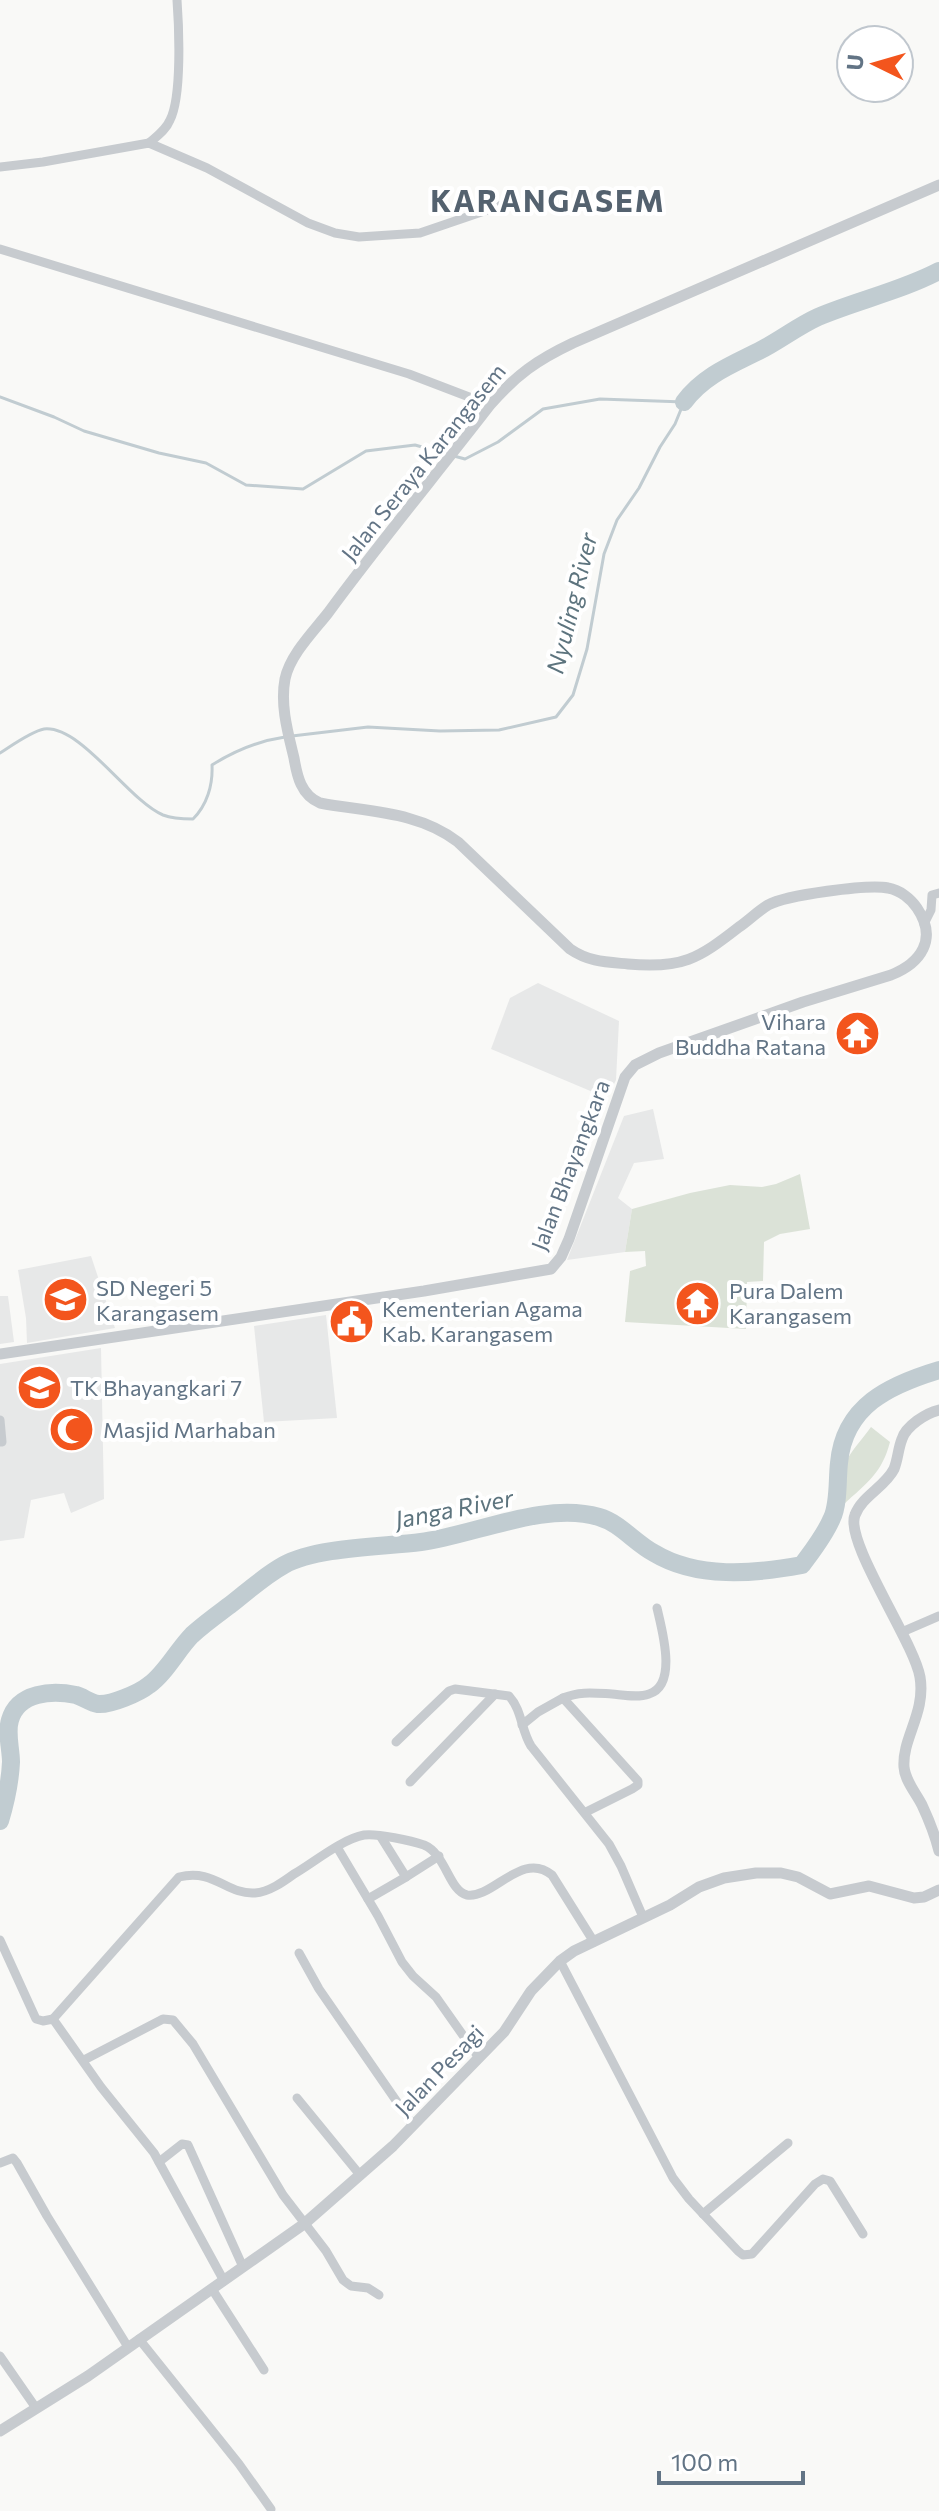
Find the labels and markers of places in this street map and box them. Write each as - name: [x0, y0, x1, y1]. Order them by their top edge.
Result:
- place label: Vihara Buddha Ratana: [675, 1008, 826, 1060]
- temple icon: Vihara Buddha Ratana: [833, 1010, 881, 1058]
- place label: SD Negeri 5 Karangasem: [96, 1274, 219, 1326]
- school or university icon: SD Negeri 5 Karangasem: [41, 1276, 89, 1324]
- place label: Pura Dalem Karangasem: [729, 1277, 852, 1329]
- temple icon: Pura Dalem Karangasem: [674, 1279, 722, 1327]
- place label: Kementerian Agama Kab. Karangasem: [382, 1295, 583, 1347]
- public building icon: Kementerian Agama Kab. Karangasem: [327, 1297, 375, 1345]
- school or university icon: TK Bhayangkari 7: [15, 1363, 63, 1411]
- place label: TK Bhayangkari 7: [70, 1374, 242, 1401]
- mosque icon: Masjid Marhaban: [48, 1405, 96, 1453]
- place label: Masjid Marhaban: [103, 1416, 276, 1443]

